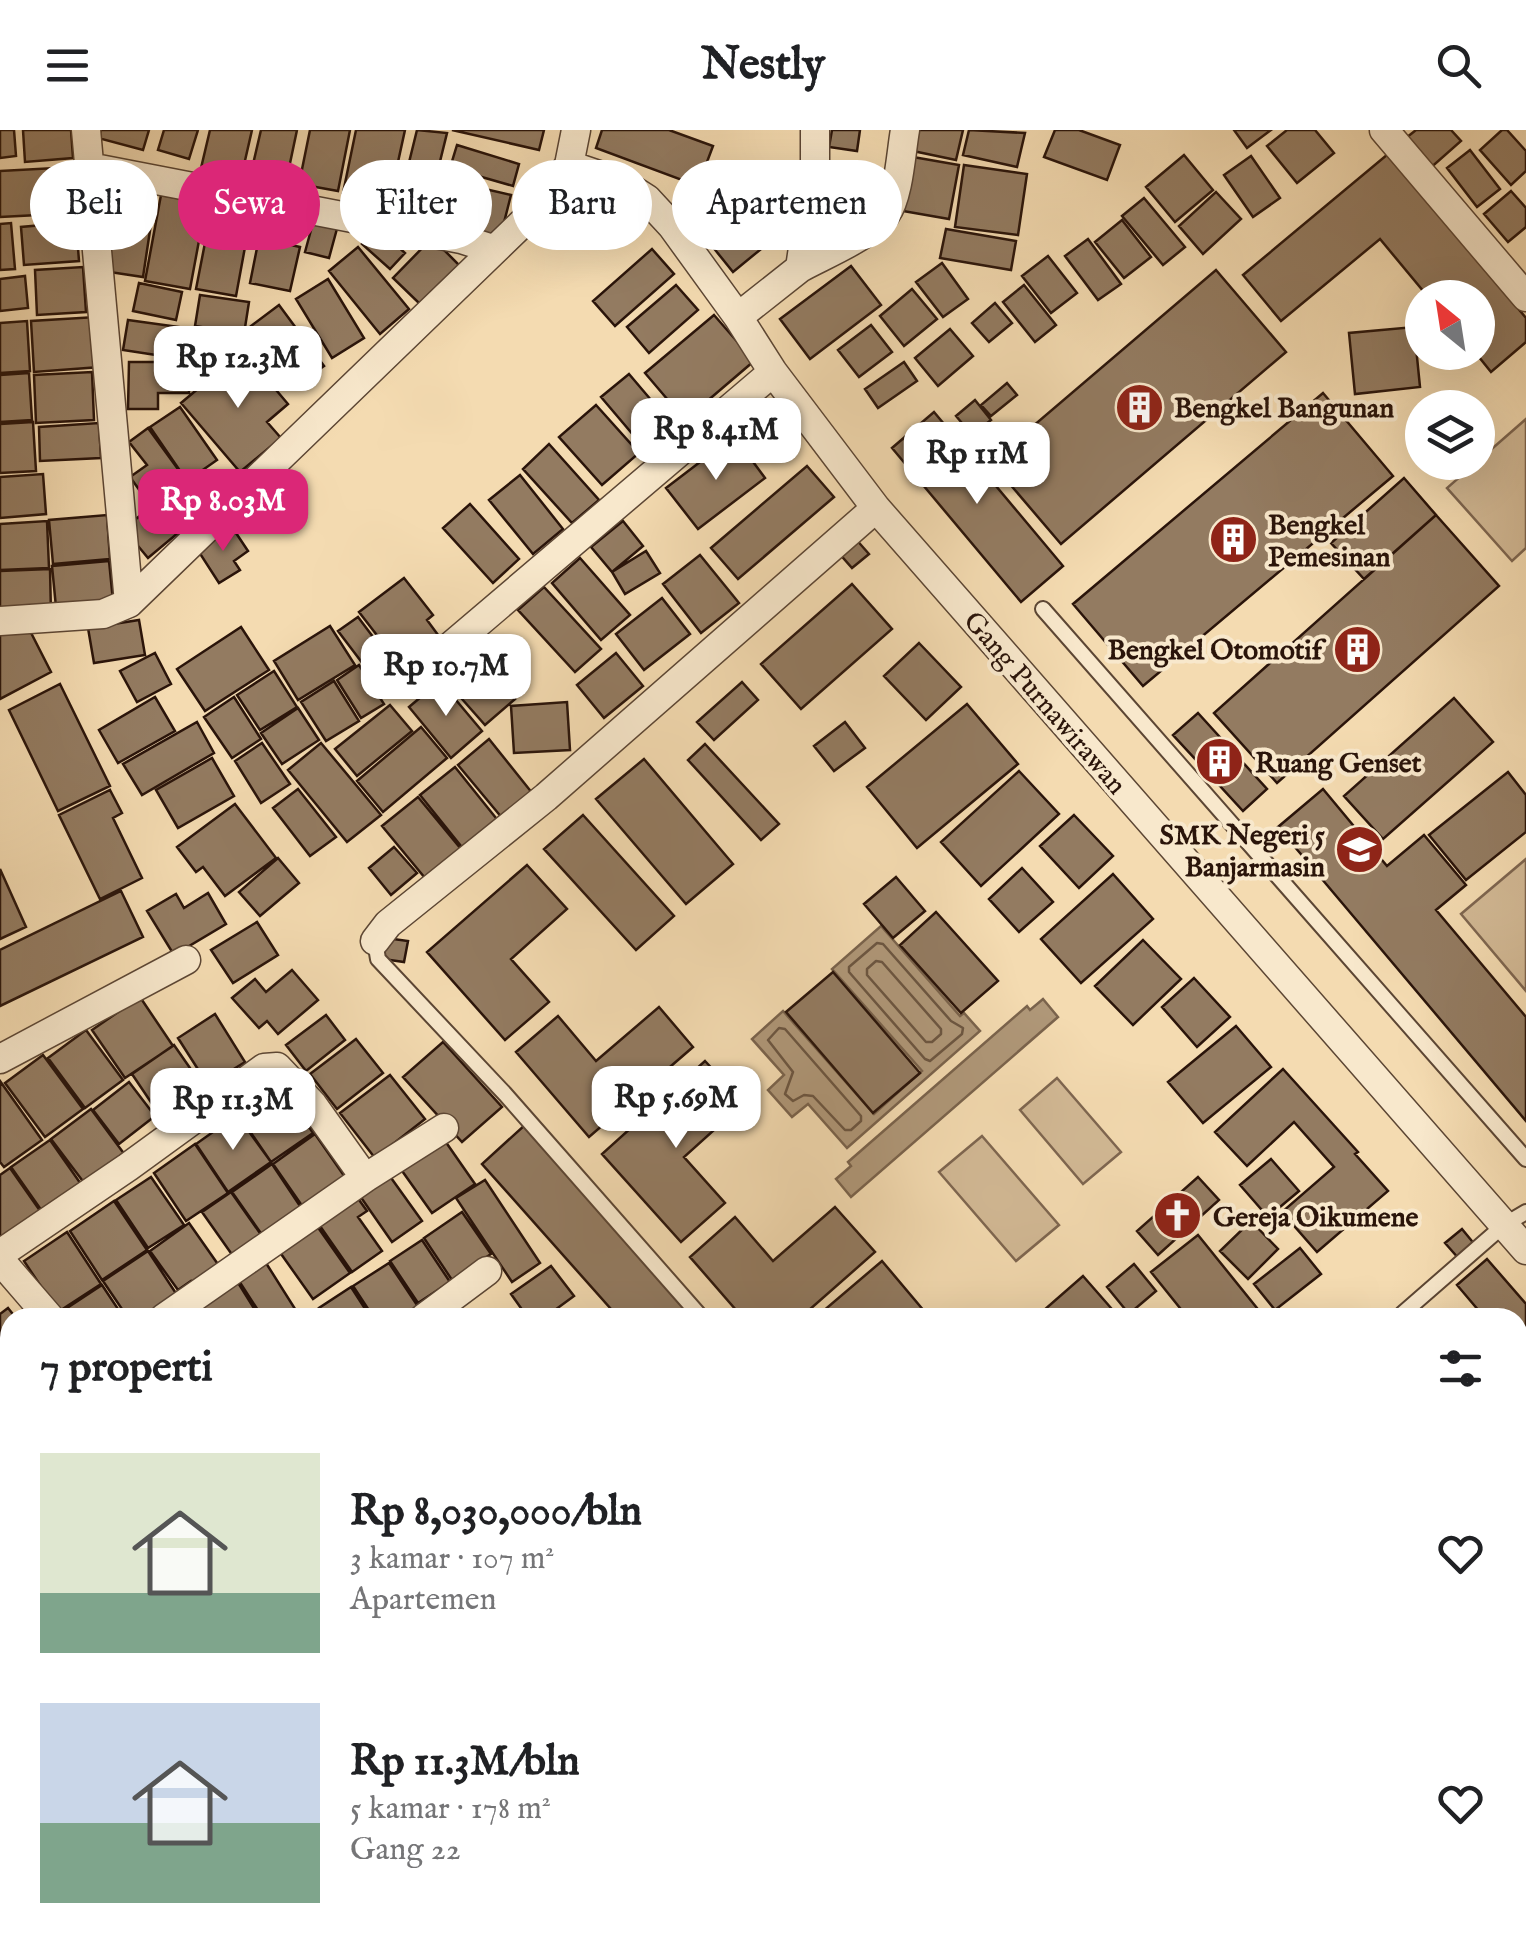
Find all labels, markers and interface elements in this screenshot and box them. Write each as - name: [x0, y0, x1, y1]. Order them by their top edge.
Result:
- text: Nestly: [701, 37, 825, 94]
- icon: menu: [40, 38, 95, 93]
- icon: search: [1431, 38, 1486, 93]
- chip: Beli: [30, 160, 158, 250]
- chip: Sewa: [178, 160, 320, 250]
- chip: Filter: [340, 160, 492, 250]
- chip: Baru: [512, 160, 652, 250]
- chip: Apartemen: [672, 160, 902, 250]
- north arrow: [1405, 280, 1495, 370]
- map controls: [1405, 280, 1495, 480]
- pin: Rp 12.3M: [135, 326, 341, 411]
- text: Rp 12.3M: [176, 338, 300, 379]
- building icon: Bengkel Bangunan: [1113, 381, 1165, 433]
- button: layers: [1405, 390, 1495, 480]
- place label: Bengkel Bangunan: [1174, 392, 1394, 427]
- pin: Rp 8.41M: [613, 398, 819, 483]
- text: Rp 8.41M: [653, 410, 779, 451]
- pin: Rp 11M: [896, 422, 1058, 507]
- text: Rp 11M: [926, 434, 1028, 475]
- pin: Rp 8.03M: [120, 469, 326, 554]
- text: Rp 8.03M: [160, 481, 286, 522]
- place label: Bengkel Pemesinan: [1268, 509, 1390, 576]
- building icon: Bengkel Pemesinan: [1207, 514, 1259, 566]
- street label: Gang Purnawirawan: [955, 605, 1133, 803]
- building icon: Bengkel Otomotif: [1331, 623, 1383, 675]
- pin: Rp 10.7M: [343, 634, 549, 719]
- place label: Bengkel Otomotif: [1107, 634, 1327, 669]
- text: Rp 10.7M: [383, 646, 509, 687]
- building icon: Ruang Genset: [1194, 736, 1246, 788]
- place label: Ruang Genset: [1255, 747, 1422, 782]
- place label: SMK Negeri 5 Banjarmasin: [1160, 819, 1325, 886]
- school or university icon: SMK Negeri 5 Banjarmasin: [1334, 824, 1386, 876]
- pin: Rp 5.69M: [573, 1066, 779, 1151]
- pin: Rp 11.3M: [130, 1068, 336, 1153]
- text: Rp 5.69M: [614, 1078, 738, 1119]
- text: Rp 11.3M: [172, 1080, 294, 1121]
- church icon: Gereja Oikumene: [1152, 1190, 1204, 1242]
- place label: Gereja Oikumene: [1213, 1201, 1419, 1236]
- icon: filters: [1433, 1341, 1488, 1396]
- text: 7 properti: [40, 1342, 213, 1395]
- text: Rp 8,030,000/bln: [350, 1486, 642, 1539]
- icon: home: [120, 1493, 240, 1613]
- icon: heart: [1433, 1526, 1488, 1581]
- text: 3 kamar · 107 m²: [350, 1539, 554, 1580]
- text: Apartemen: [350, 1580, 497, 1621]
- text: Rp 11.3M/bln: [350, 1736, 580, 1789]
- icon: home: [120, 1743, 240, 1863]
- icon: heart: [1433, 1776, 1488, 1831]
- text: 5 kamar · 178 m²: [350, 1789, 551, 1830]
- text: Gang 22: [350, 1830, 461, 1871]

